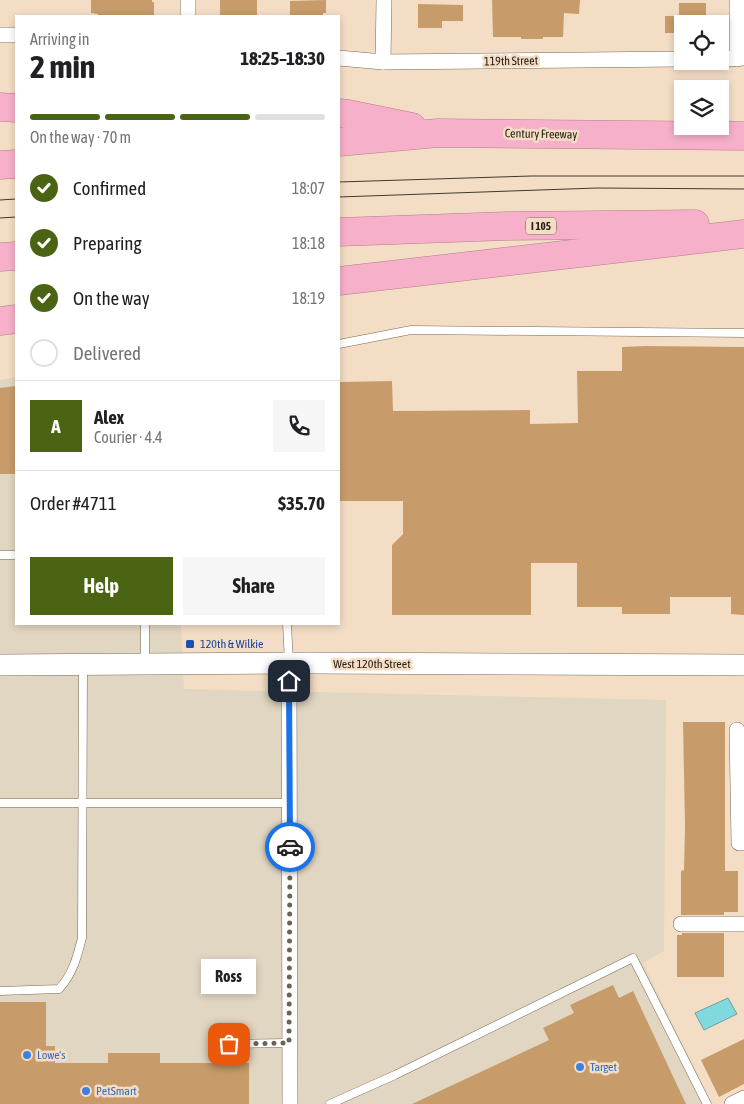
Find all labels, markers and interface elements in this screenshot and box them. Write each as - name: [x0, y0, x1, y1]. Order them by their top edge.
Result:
- map controls: [674, 15, 729, 135]
- button: locate: [674, 15, 729, 70]
- text: Arriving in: [30, 30, 90, 48]
- text: 18:25–18:30: [240, 47, 325, 69]
- text: 2 min: [30, 48, 95, 85]
- street label: 119th Street: [484, 54, 539, 68]
- button: layers: [674, 80, 729, 135]
- street label: Century Freeway: [505, 126, 577, 142]
- text: On the way · 70 m: [30, 128, 131, 146]
- icon: check: [30, 174, 58, 202]
- text: Confirmed: [73, 177, 146, 199]
- text: 18:07: [292, 179, 325, 197]
- road number: I 105: [526, 218, 556, 235]
- icon: check: [30, 229, 58, 257]
- text: Preparing: [73, 232, 142, 254]
- text: 18:18: [292, 234, 325, 252]
- icon: check: [30, 284, 58, 312]
- text: On the way: [73, 287, 150, 309]
- text: 18:19: [292, 289, 325, 307]
- text: Delivered: [73, 342, 141, 364]
- button: phone: [273, 400, 325, 452]
- text: Alex: [94, 406, 124, 428]
- text: A: [51, 415, 61, 437]
- text: Courier · 4.4: [94, 428, 163, 446]
- text: Order #4711: [30, 492, 117, 514]
- text: $35.70: [278, 492, 325, 514]
- button: Help: [30, 557, 173, 615]
- button: Share: [183, 557, 325, 615]
- place label: 120th & Wilkie: [200, 637, 264, 651]
- marker: 120th & Wilkie: [184, 638, 196, 650]
- street label: West 120th Street: [333, 657, 411, 671]
- pin: [268, 660, 310, 702]
- icon: home: [275, 667, 303, 695]
- courier: [265, 822, 315, 872]
- icon: car: [276, 833, 304, 861]
- callout: Ross: [202, 959, 256, 994]
- text: Ross: [215, 967, 242, 985]
- pin: [208, 1023, 250, 1065]
- icon: bag: [215, 1030, 243, 1058]
- place label: Lowe's: [37, 1048, 66, 1062]
- marker: Lowe's: [21, 1049, 33, 1061]
- place label: Target: [590, 1060, 618, 1074]
- marker: Target: [574, 1061, 586, 1073]
- place label: PetSmart: [96, 1084, 137, 1098]
- marker: PetSmart: [80, 1085, 92, 1097]

